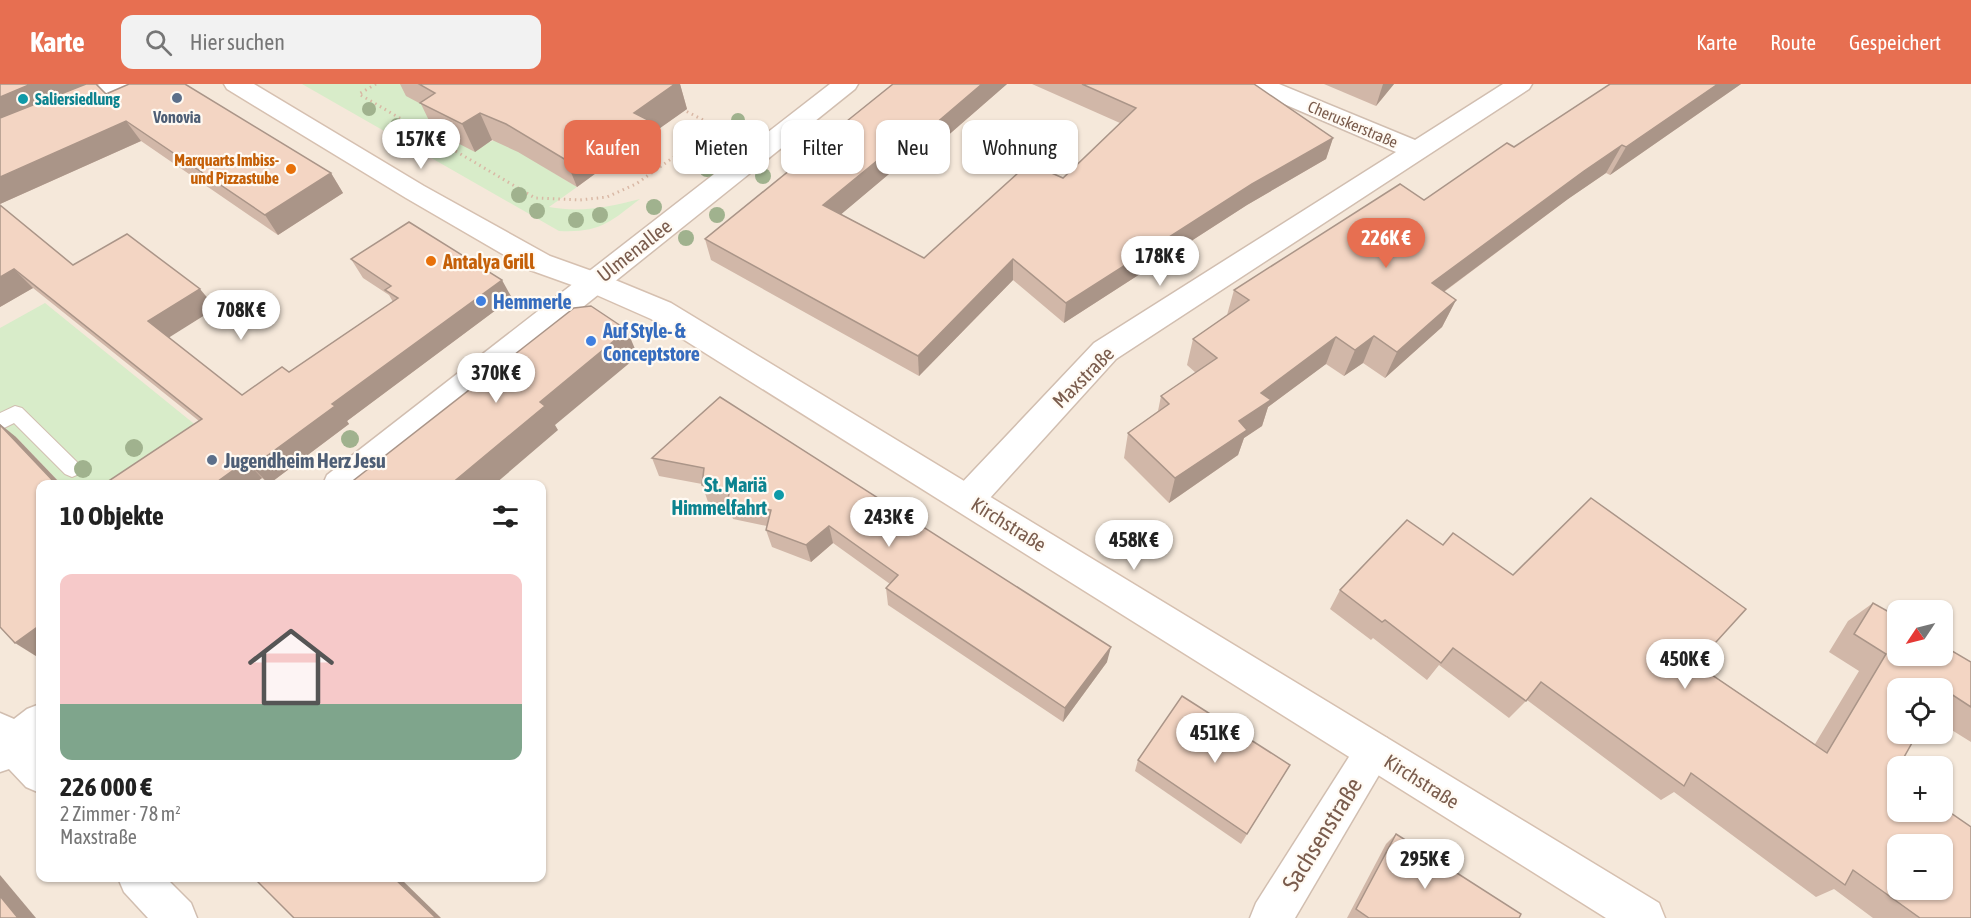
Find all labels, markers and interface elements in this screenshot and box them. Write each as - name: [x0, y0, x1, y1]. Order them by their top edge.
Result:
- search box: [121, 15, 541, 69]
- text: Karte: [30, 26, 85, 58]
- icon: search: [142, 26, 175, 59]
- text: Hier suchen: [190, 29, 285, 55]
- text: Karte: [1696, 30, 1737, 54]
- text: Route: [1770, 30, 1816, 54]
- text: Gespeichert: [1849, 30, 1941, 54]
- place label: Saliersiedlung: [35, 90, 120, 108]
- marker: Vonovia: [170, 91, 184, 105]
- marker: Saliersiedlung: [16, 92, 30, 106]
- street label: Cheruskerstraße: [1305, 97, 1401, 151]
- place label: Vonovia: [152, 108, 201, 126]
- pin: 157K €: [372, 119, 470, 170]
- chip: Kaufen: [564, 120, 661, 174]
- chip: Mieten: [673, 120, 769, 174]
- chip: Filter: [781, 120, 864, 174]
- chip: Neu: [876, 120, 950, 174]
- chip: Wohnung: [962, 120, 1078, 174]
- text: 157K €: [396, 127, 446, 150]
- place label: Marquarts Imbiss- und Pizzastube: [174, 151, 279, 187]
- marker: Marquarts Imbiss- und Pizzastube: [284, 162, 298, 176]
- street label: Ulmenallee: [592, 214, 676, 286]
- pin: 226K €: [1337, 218, 1435, 269]
- text: 226K €: [1361, 226, 1411, 249]
- pin: 178K €: [1111, 236, 1209, 287]
- text: 178K €: [1135, 244, 1185, 267]
- place label: Antalya Grill: [442, 250, 535, 273]
- marker: Antalya Grill: [424, 254, 438, 268]
- pin: 708K €: [192, 290, 290, 341]
- place label: Hemmerle: [493, 290, 572, 313]
- marker: Hemmerle: [474, 294, 488, 308]
- text: 708K €: [216, 298, 266, 321]
- place label: Auf Style- & Conceptstore: [602, 319, 700, 365]
- marker: Auf Style- & Conceptstore: [584, 334, 598, 348]
- street label: Maxstraße: [1048, 342, 1118, 412]
- pin: 370K €: [447, 353, 545, 404]
- text: 370K €: [471, 361, 521, 384]
- place label: Jugendheim Herz Jesu: [223, 449, 386, 472]
- marker: Jugendheim Herz Jesu: [205, 453, 219, 467]
- place label: St. Mariä Himmelfahrt: [672, 473, 767, 519]
- marker: St. Mariä Himmelfahrt: [772, 488, 786, 502]
- street label: Kirchstraße: [967, 492, 1051, 556]
- pin: 243K €: [840, 497, 938, 548]
- icon: filters: [489, 500, 522, 533]
- text: 10 Objekte: [60, 501, 164, 531]
- text: 243K €: [864, 505, 914, 528]
- pin: 458K €: [1085, 520, 1183, 571]
- text: 458K €: [1109, 528, 1159, 551]
- north arrow: [1887, 600, 1953, 666]
- map controls: [1887, 600, 1953, 900]
- icon: home: [237, 613, 345, 721]
- pin: 450K €: [1636, 639, 1734, 690]
- text: 450K €: [1660, 647, 1710, 670]
- button: locate: [1887, 678, 1953, 744]
- pin: 451K €: [1166, 713, 1264, 764]
- text: 451K €: [1190, 721, 1240, 744]
- street label: Kirchstraße: [1380, 749, 1464, 813]
- button: +: [1887, 756, 1953, 822]
- text: 226 000 €: [60, 772, 152, 802]
- street label: Sachsenstraße: [1277, 773, 1367, 895]
- text: 2 Zimmer · 78 m²: [60, 802, 181, 825]
- text: Maxstraße: [60, 825, 137, 848]
- button: −: [1887, 834, 1953, 900]
- pin: 295K €: [1376, 839, 1474, 890]
- text: 295K €: [1400, 847, 1450, 870]

